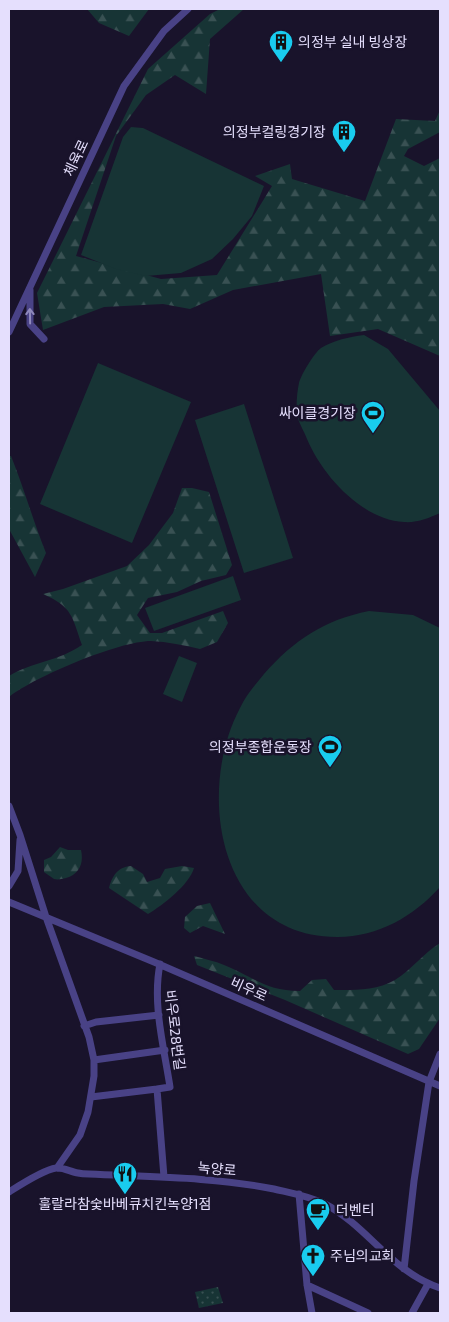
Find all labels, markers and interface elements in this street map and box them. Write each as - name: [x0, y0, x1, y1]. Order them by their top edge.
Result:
- building icon: 의정부 실내 빙상장: [268, 29, 294, 63]
- place label: 의정부 실내 빙상장: [298, 33, 407, 50]
- building icon: 의정부컬링경기장: [331, 119, 357, 153]
- place label: 의정부컬링경기장: [223, 123, 326, 140]
- street label: 체육로: [60, 137, 91, 179]
- one-way arrow: [25, 308, 35, 324]
- sports icon: 싸이클경기장: [360, 400, 386, 434]
- place label: 싸이클경기장: [279, 404, 356, 421]
- sports icon: 의정부종합운동장: [317, 734, 343, 768]
- place label: 의정부종합운동장: [209, 738, 312, 755]
- street label: 비우로: [228, 973, 270, 1004]
- street label: 비우로28번길: [162, 989, 189, 1071]
- street label: 녹양로: [197, 1158, 237, 1179]
- restaurant icon: 훌랄라참숯바베큐치킨녹양1점: [112, 1161, 138, 1195]
- place label: 훌랄라참숯바베큐치킨녹양1점: [38, 1195, 212, 1212]
- cafe icon: 더벤티: [305, 1197, 331, 1231]
- place label: 더벤티: [336, 1201, 375, 1218]
- church icon: 주님의교회: [300, 1243, 326, 1277]
- place label: 주님의교회: [330, 1247, 394, 1264]

